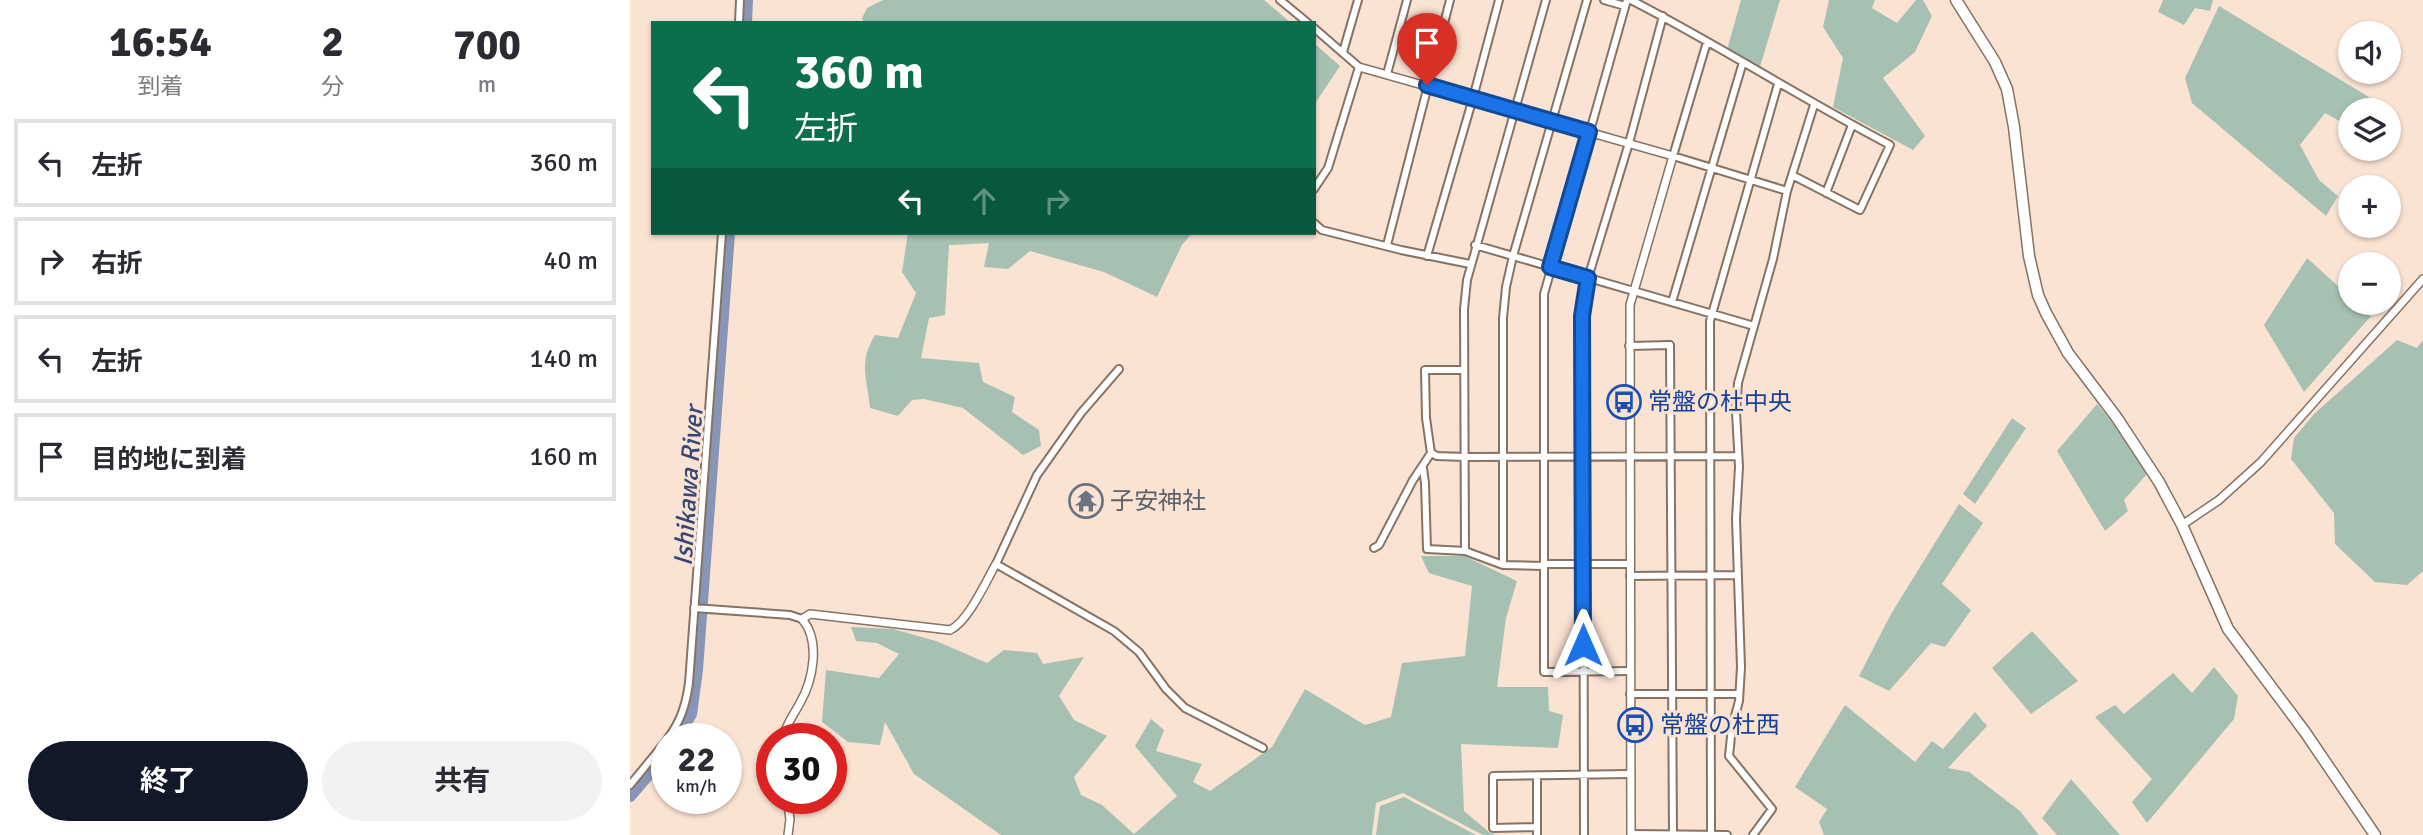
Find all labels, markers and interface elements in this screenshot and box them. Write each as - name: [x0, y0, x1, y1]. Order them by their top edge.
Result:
- pin: [1397, 13, 1457, 85]
- text: 16:54: [109, 17, 212, 68]
- text: 2: [321, 17, 344, 68]
- text: 700: [453, 20, 521, 71]
- map controls: [2338, 21, 2401, 315]
- button: sound: [2338, 21, 2401, 84]
- icon: arrive: [1408, 24, 1446, 62]
- text: 360 m: [794, 42, 924, 102]
- icon: left: [679, 49, 770, 140]
- text: m: [478, 70, 496, 99]
- text: 到着: [138, 72, 184, 101]
- text: 分: [321, 72, 344, 101]
- button: layers: [2338, 98, 2401, 161]
- text: 左折: [794, 109, 858, 148]
- icon: left: [32, 144, 70, 182]
- text: 360 m: [529, 147, 598, 179]
- text: 左折: [91, 150, 143, 182]
- button: +: [2338, 175, 2401, 238]
- icon: left: [892, 182, 930, 220]
- icon: ahead: [965, 182, 1003, 220]
- icon: right: [1038, 182, 1076, 220]
- icon: right: [32, 242, 70, 280]
- text: 40 m: [543, 245, 598, 277]
- text: 右折: [91, 248, 143, 280]
- button: −: [2338, 252, 2401, 315]
- icon: left: [32, 340, 70, 378]
- text: 140 m: [529, 343, 598, 375]
- text: 左折: [91, 346, 143, 378]
- bus stop icon: 常盤の杜中央: [1605, 383, 1643, 421]
- place label: 常盤の杜中央: [1648, 387, 1792, 417]
- water label: Ishikawa River: [667, 402, 711, 567]
- icon: arrive: [32, 438, 70, 476]
- text: 160 m: [529, 441, 598, 473]
- text: 目的地に到着: [91, 444, 247, 476]
- temple icon: 子安神社: [1067, 482, 1105, 520]
- place label: 子安神社: [1110, 486, 1206, 516]
- position arrow: [1546, 608, 1620, 682]
- bus stop icon: 常盤の杜西: [1616, 706, 1654, 744]
- place label: 常盤の杜西: [1660, 710, 1780, 740]
- speed limit sign: 30: [756, 723, 847, 814]
- text: 22: [678, 738, 715, 781]
- button: 終了: [28, 741, 308, 821]
- button: 共有: [322, 741, 602, 821]
- text: km/h: [676, 775, 717, 797]

